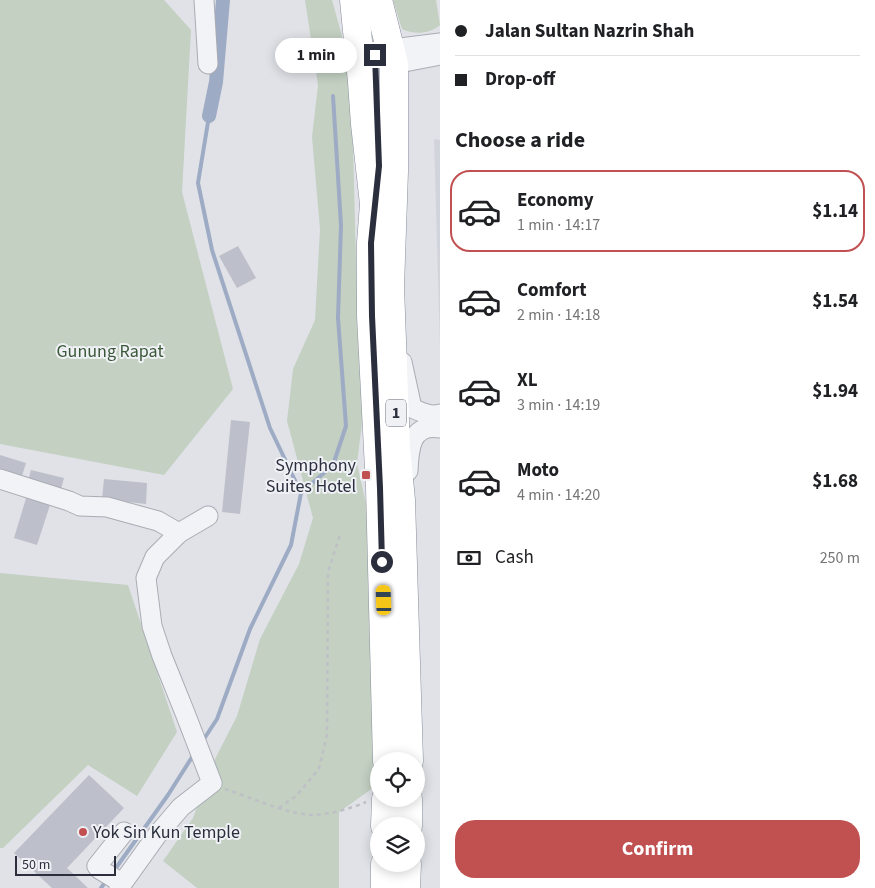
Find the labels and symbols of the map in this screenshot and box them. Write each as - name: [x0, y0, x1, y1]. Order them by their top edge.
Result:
- callout: 1 min: [275, 38, 358, 72]
- route end: [364, 44, 386, 66]
- park label: Gunung Rapat: [57, 339, 163, 364]
- road number: 1: [386, 399, 406, 426]
- place label: Symphony Suites Hotel: [266, 453, 357, 499]
- marker: Symphony Suites Hotel: [360, 469, 372, 481]
- route start: [371, 551, 393, 573]
- car: [375, 585, 392, 615]
- place label: Yok Sin Kun Temple: [92, 820, 240, 845]
- marker: Yok Sin Kun Temple: [77, 826, 89, 838]
- scale bar: [15, 853, 116, 876]

